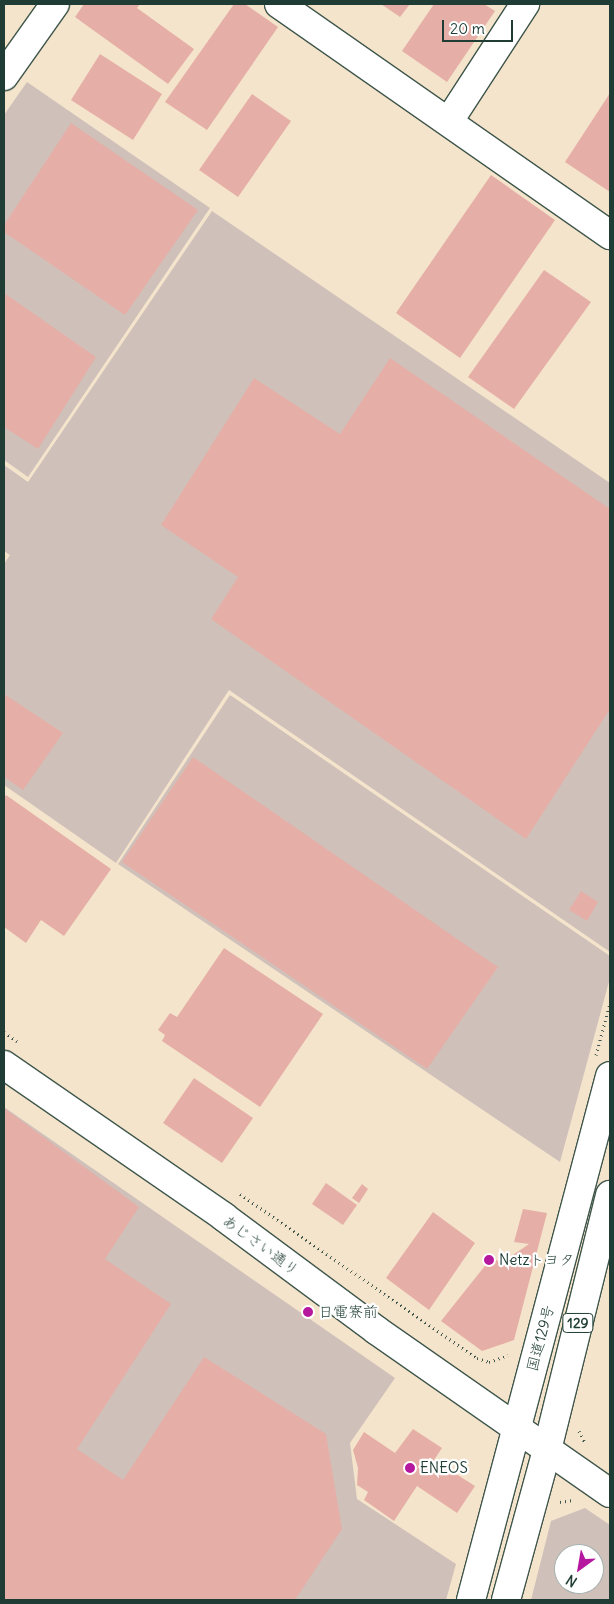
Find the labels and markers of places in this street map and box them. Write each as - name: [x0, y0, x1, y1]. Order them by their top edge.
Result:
- place label: Netzトヨタ: [499, 1251, 575, 1269]
- marker: Netzトヨタ: [483, 1254, 495, 1266]
- place label: 日電寮前: [318, 1303, 378, 1321]
- marker: 日電寮前: [302, 1306, 314, 1318]
- place label: ENEOS: [420, 1459, 468, 1477]
- marker: ENEOS: [404, 1462, 416, 1474]

